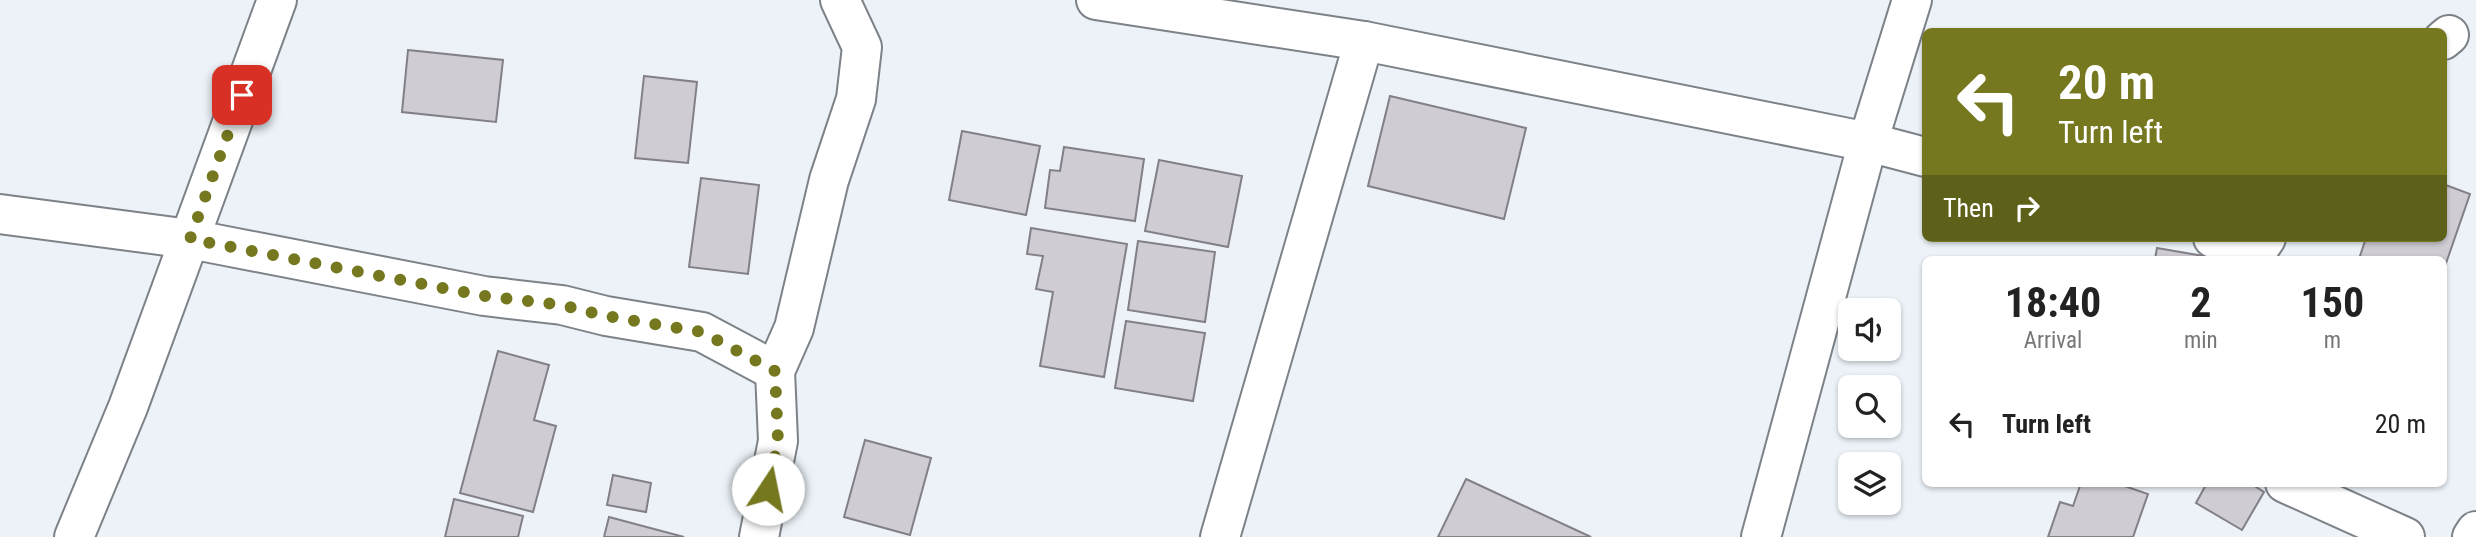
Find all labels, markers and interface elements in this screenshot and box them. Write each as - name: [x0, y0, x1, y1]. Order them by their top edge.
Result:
- text: 20 m: [2058, 54, 2155, 111]
- icon: left: [1943, 56, 2034, 147]
- pin: [212, 65, 272, 125]
- icon: arrive: [223, 76, 261, 114]
- text: Turn left: [2058, 113, 2163, 151]
- icon: right: [2008, 189, 2046, 227]
- text: Then: [1943, 193, 1994, 223]
- text: 18:40: [2005, 278, 2101, 327]
- text: 2: [2190, 278, 2211, 327]
- text: 150: [2300, 278, 2364, 327]
- map controls: [1838, 298, 1901, 515]
- button: sound: [1838, 298, 1901, 361]
- text: Arrival: [2024, 327, 2082, 354]
- text: min: [2184, 327, 2218, 354]
- text: m: [2324, 327, 2341, 354]
- button: search: [1838, 375, 1901, 438]
- icon: left: [1943, 405, 1981, 443]
- text: Turn left: [2002, 409, 2091, 439]
- text: 20 m: [2375, 409, 2426, 439]
- position arrow: [731, 452, 805, 526]
- button: layers: [1838, 452, 1901, 515]

